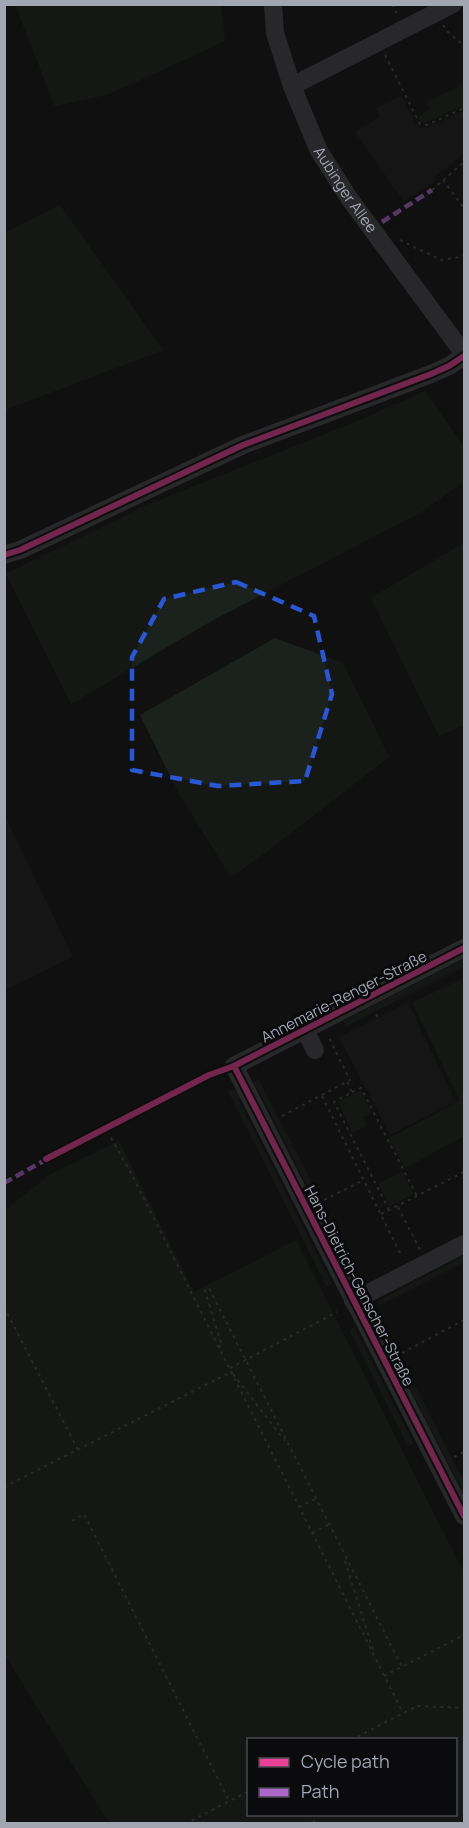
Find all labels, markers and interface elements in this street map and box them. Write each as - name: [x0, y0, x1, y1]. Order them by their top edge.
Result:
- street label: Aubinger Allee: [309, 142, 382, 237]
- street label: Annemarie-Renger-Straße: [257, 945, 431, 1048]
- street label: Hans-Dietrich-Genscher-Straße: [300, 1182, 419, 1390]
- legend: [247, 1738, 457, 1816]
- text: Cycle path: [301, 1749, 390, 1773]
- text: Path: [301, 1779, 339, 1803]

